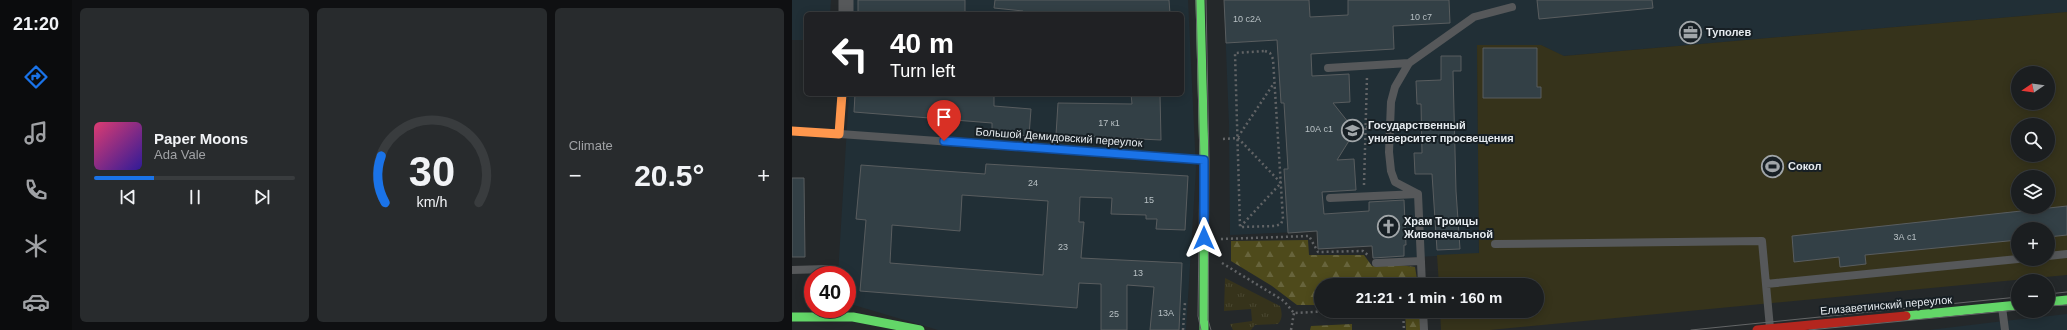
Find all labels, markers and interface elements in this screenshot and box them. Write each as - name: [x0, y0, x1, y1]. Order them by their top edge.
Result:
- house number: 10 с7: [1410, 12, 1432, 22]
- text: 21:20: [13, 14, 59, 34]
- house number: 10 с2А: [1233, 14, 1261, 24]
- office icon: Туполев: [1677, 19, 1703, 45]
- place label: Туполев: [1706, 26, 1751, 38]
- icon: left: [824, 28, 876, 80]
- text: 40 m: [890, 28, 954, 59]
- text: Turn left: [890, 61, 955, 81]
- icon: directions: [22, 63, 50, 91]
- north arrow: [2011, 66, 2055, 110]
- map controls: [2011, 66, 2055, 318]
- pin: [927, 100, 961, 141]
- icon: arrive: [933, 106, 955, 128]
- house number: 17 к1: [1098, 118, 1120, 128]
- school or university icon: Государственный университет просвещения: [1340, 118, 1366, 144]
- button: search: [2011, 118, 2055, 162]
- icon: music: [22, 119, 50, 147]
- place label: Государственный университет просвещения: [1368, 119, 1514, 144]
- house number: 10А с1: [1305, 124, 1333, 134]
- street label: Большой Демидовский переулок: [975, 125, 1143, 149]
- text: Paper Moons: [154, 130, 248, 147]
- text: Climate: [569, 138, 613, 153]
- text: Ada Vale: [154, 147, 206, 162]
- text: 30: [409, 148, 455, 195]
- sports icon: Сокол: [1759, 153, 1785, 179]
- text: 20.5°: [634, 159, 705, 192]
- place label: Сокол: [1788, 160, 1821, 172]
- text: −: [569, 163, 582, 188]
- text: +: [757, 163, 770, 188]
- button: layers: [2011, 170, 2055, 214]
- icon: phone: [22, 176, 50, 204]
- house number: 24: [1028, 178, 1038, 188]
- icon: previous: [117, 186, 139, 208]
- icon: pause: [184, 186, 206, 208]
- icon: next: [251, 186, 273, 208]
- text: km/h: [417, 194, 448, 210]
- house number: 15: [1144, 195, 1154, 205]
- church icon: Храм Троицы Живоначальной: [1376, 214, 1402, 240]
- place label: Храм Троицы Живоначальной: [1403, 215, 1493, 240]
- position arrow: [1183, 217, 1225, 259]
- button: +: [2011, 222, 2055, 266]
- icon: climate: [22, 232, 50, 260]
- house number: 3А с1: [1893, 232, 1917, 242]
- house number: 23: [1058, 242, 1068, 252]
- speed limit sign: 40: [804, 266, 856, 318]
- house number: 13: [1133, 268, 1143, 278]
- button: −: [2011, 274, 2055, 318]
- icon: car: [22, 288, 50, 316]
- text: 21:21 · 1 min · 160 m: [1356, 289, 1502, 306]
- street label: Елизаветинский переулок: [1820, 293, 1953, 317]
- house number: 13А: [1158, 308, 1174, 318]
- house number: 25: [1109, 309, 1119, 319]

